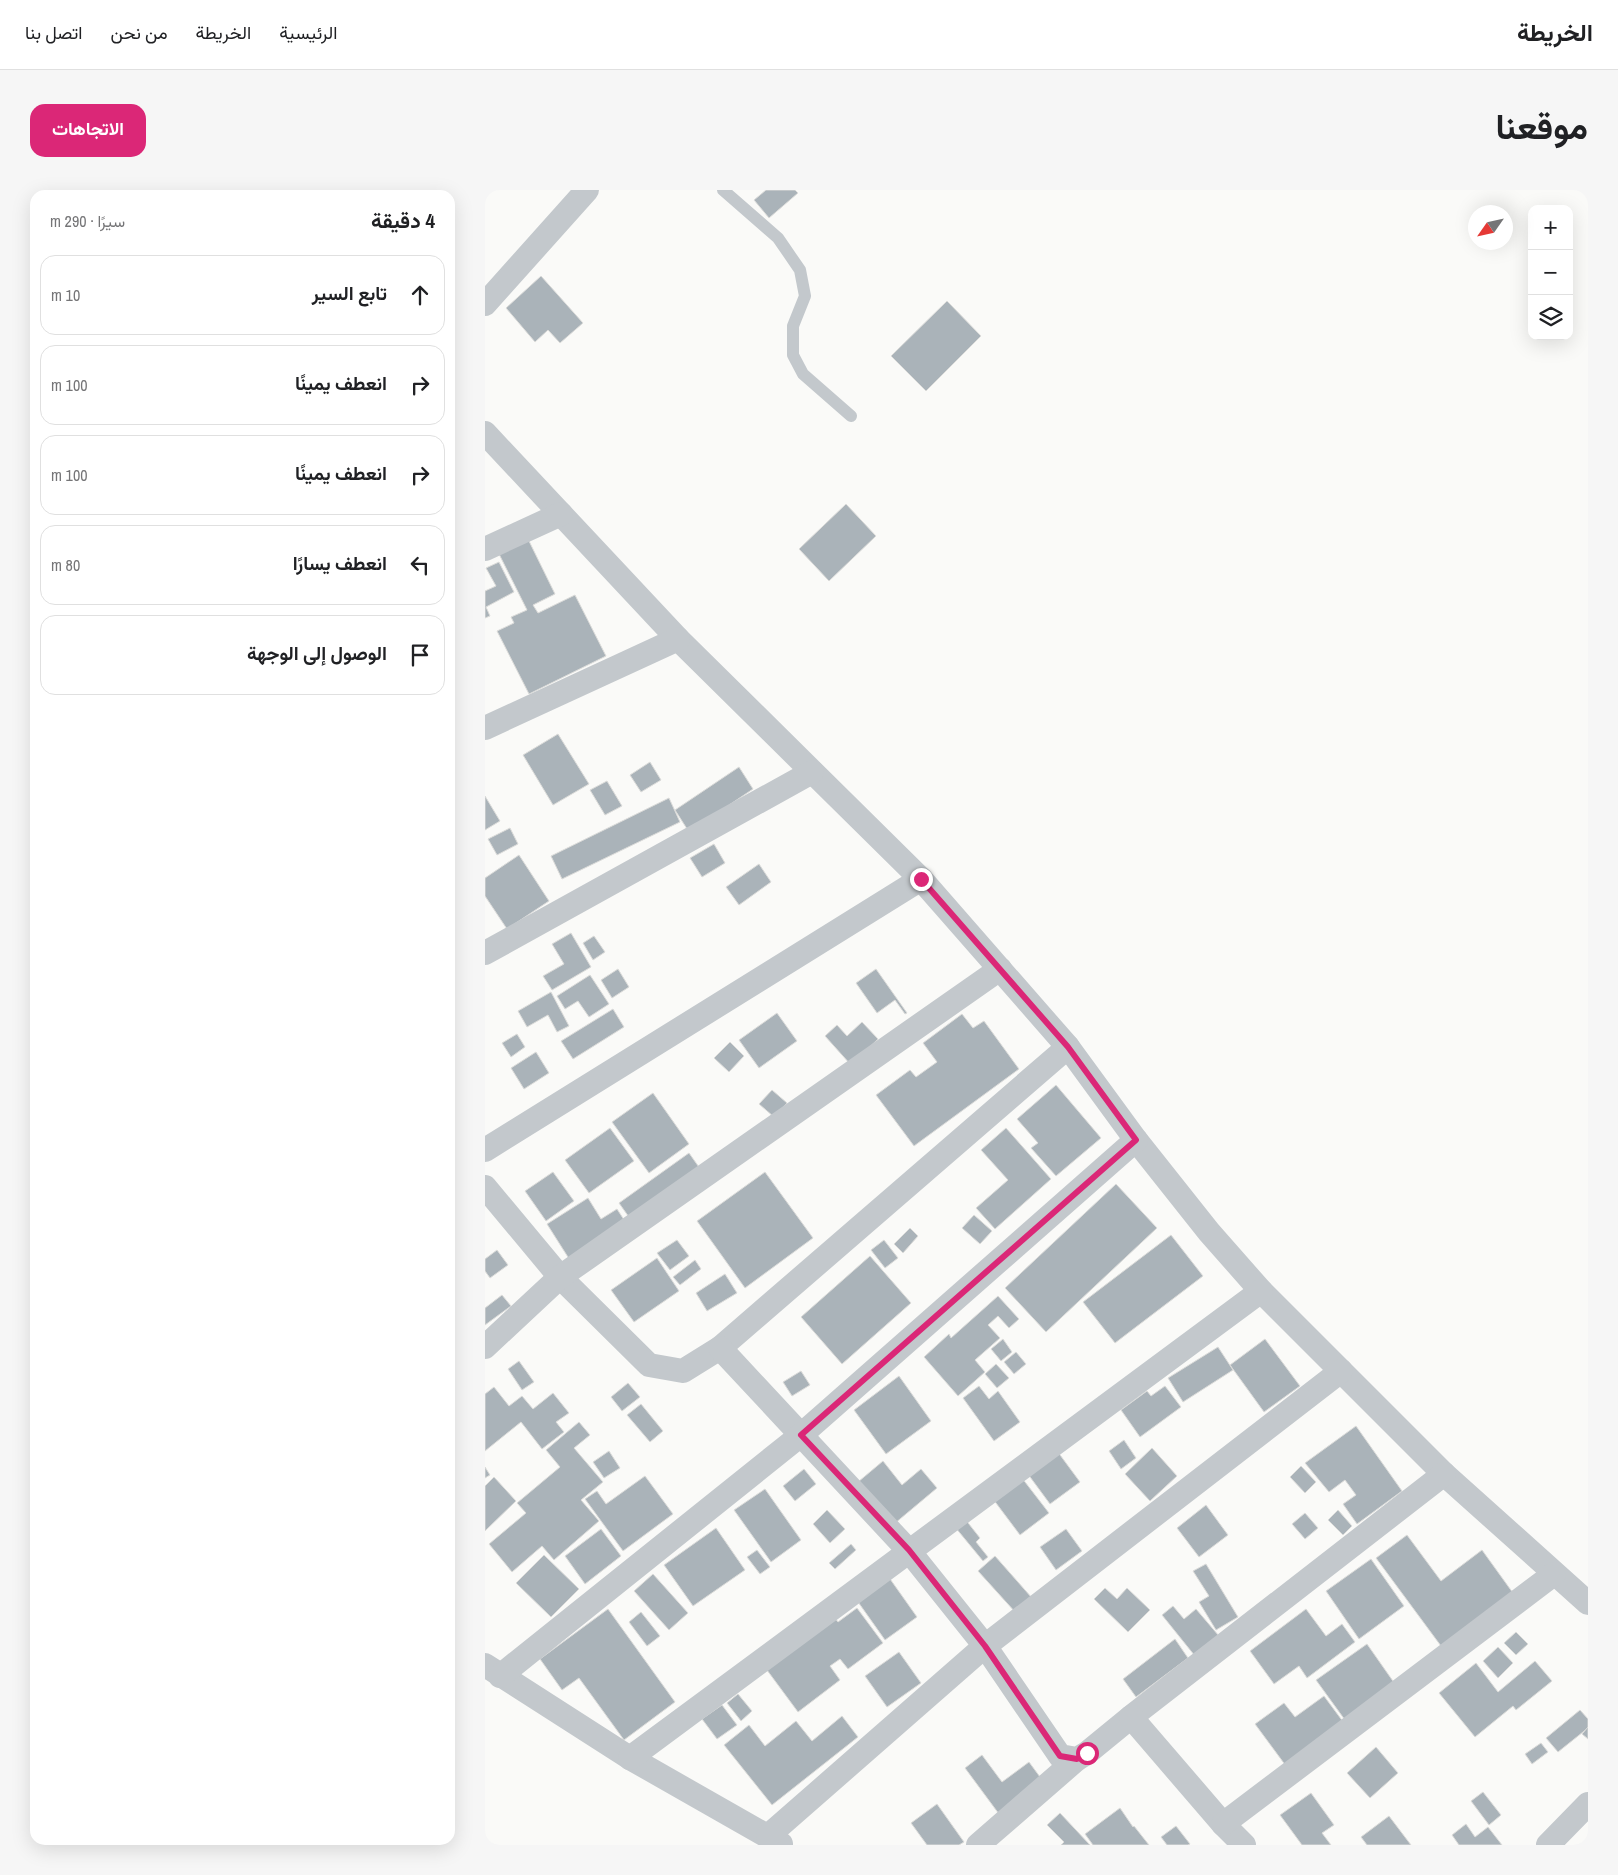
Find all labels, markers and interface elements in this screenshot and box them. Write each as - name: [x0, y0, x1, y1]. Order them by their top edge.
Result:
- text: الخريطة: [1517, 16, 1593, 48]
- text: اتصل بنا: [25, 20, 82, 45]
- text: من نحن: [110, 20, 168, 45]
- text: الخريطة: [196, 20, 251, 45]
- text: الرئيسية: [279, 20, 337, 45]
- text: موقعنا: [1495, 103, 1588, 150]
- button: الاتجاهات: [30, 104, 146, 157]
- north arrow: [1468, 205, 1513, 250]
- map controls: [1528, 205, 1573, 340]
- button: +: [1528, 205, 1573, 250]
- text: 4 دقيقة: [371, 206, 435, 235]
- text: سيرًا · 290 m: [50, 210, 125, 232]
- button: −: [1528, 250, 1573, 295]
- text: تابع السير: [312, 280, 387, 306]
- icon: ahead: [406, 281, 434, 309]
- text: 10 m: [51, 284, 80, 306]
- button: layers: [1528, 295, 1573, 340]
- text: انعطف يمينًا: [295, 370, 387, 396]
- icon: right: [406, 371, 434, 399]
- text: 100 m: [51, 374, 87, 396]
- text: انعطف يمينًا: [295, 460, 387, 486]
- icon: right: [406, 461, 434, 489]
- text: 100 m: [51, 464, 87, 486]
- text: انعطف يسارًا: [293, 550, 387, 576]
- icon: left: [406, 551, 434, 579]
- text: 80 m: [51, 554, 80, 576]
- text: الوصول إلى الوجهة: [247, 640, 387, 666]
- icon: arrive: [406, 641, 434, 669]
- route end: [910, 868, 933, 891]
- route start: [1076, 1742, 1099, 1765]

